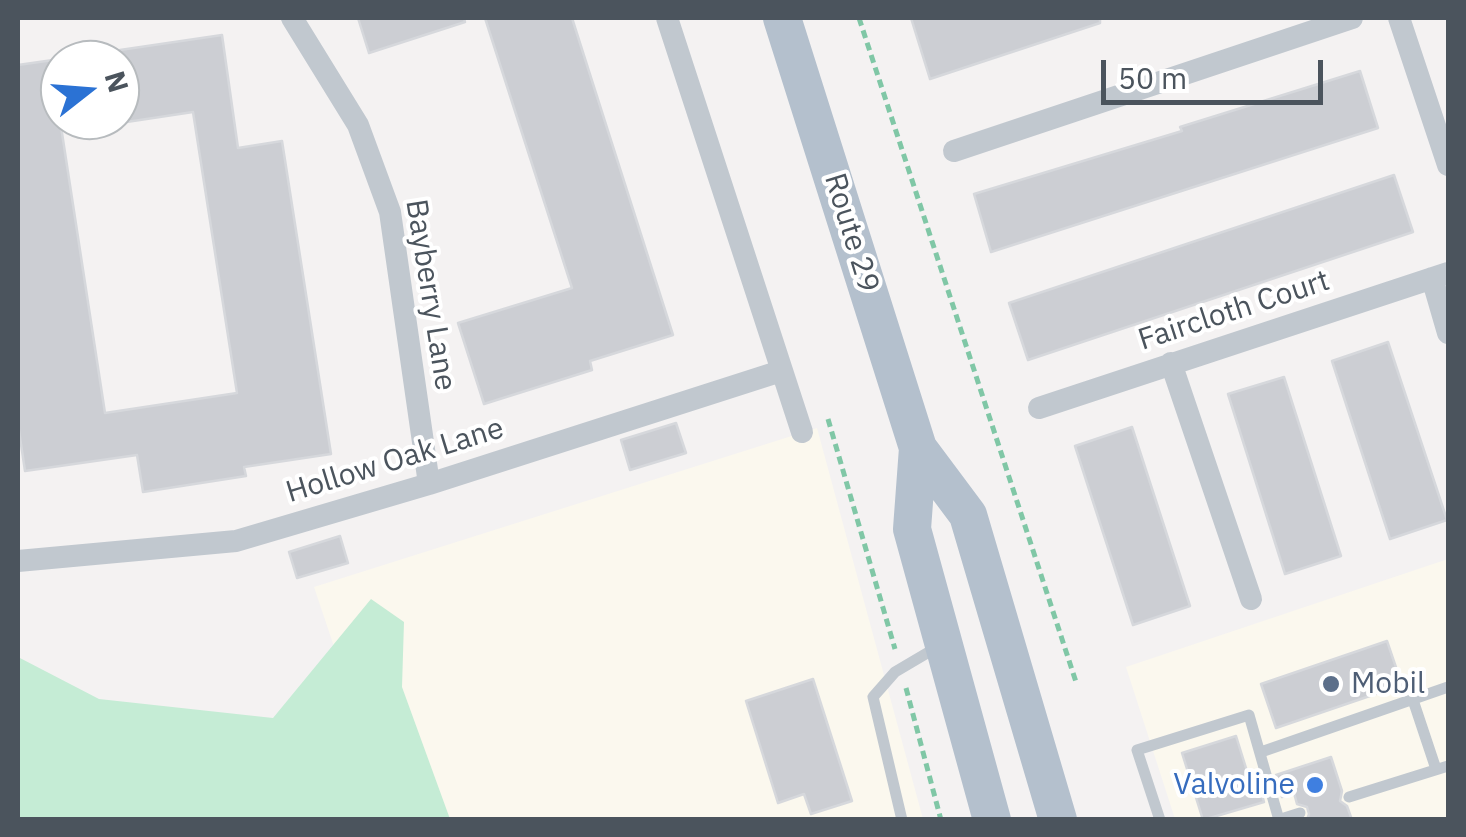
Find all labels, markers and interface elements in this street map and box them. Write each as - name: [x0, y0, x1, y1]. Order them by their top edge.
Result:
- north arrow: [40, 40, 140, 140]
- scale bar: [1106, 40, 1328, 102]
- text: 50 m: [1118, 58, 1187, 97]
- text: N: [97, 67, 138, 97]
- street label: Route 29: [816, 169, 886, 297]
- street label: Bayberry Lane: [397, 197, 463, 393]
- street label: Faircloth Court: [1134, 263, 1334, 359]
- street label: Hollow Oak Lane: [282, 411, 508, 511]
- place label: Mobil: [1351, 666, 1425, 702]
- marker: Mobil: [1320, 673, 1342, 695]
- place label: Valvoline: [1173, 767, 1295, 803]
- marker: Valvoline: [1304, 774, 1326, 796]

